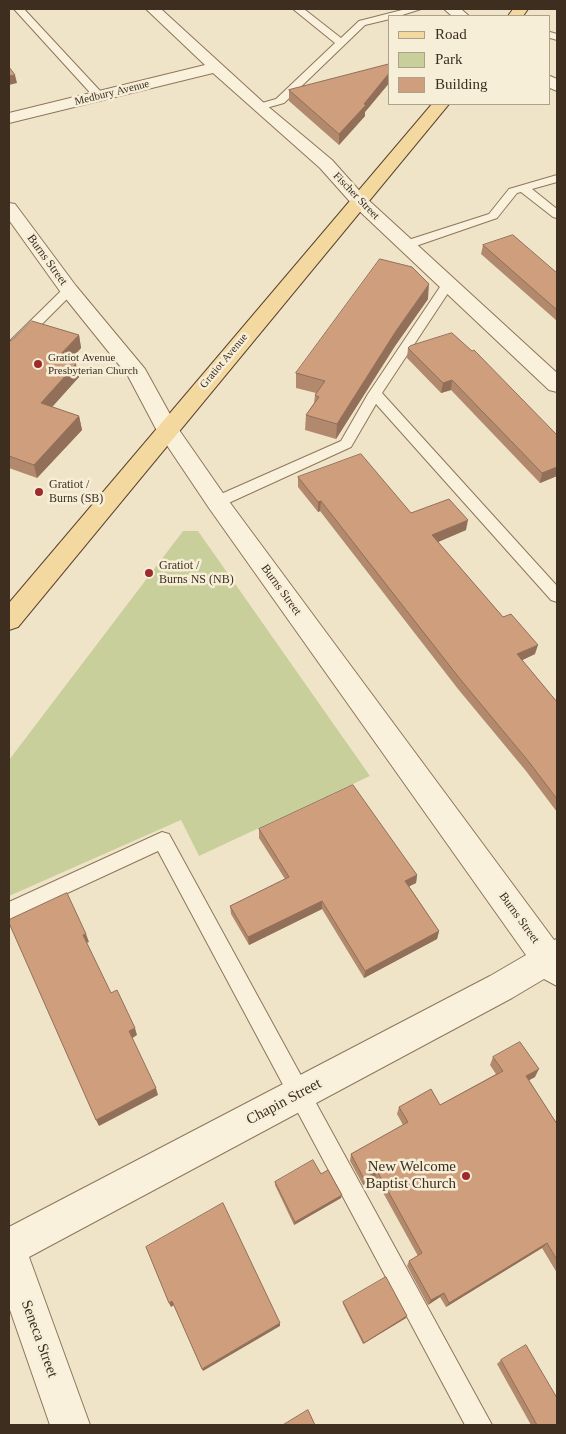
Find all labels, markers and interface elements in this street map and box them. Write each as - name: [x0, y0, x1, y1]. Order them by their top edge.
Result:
- legend: [388, 15, 551, 105]
- text: Road: [435, 26, 467, 42]
- text: Park: [435, 51, 463, 67]
- text: Building: [435, 76, 488, 92]
- street label: Medbury Avenue: [73, 77, 151, 109]
- street label: Fischer Street: [330, 170, 382, 222]
- street label: Burns Street: [24, 232, 70, 288]
- street label: Gratiot Avenue: [197, 331, 251, 391]
- place label: Gratiot Avenue Presbyterian Church: [48, 351, 138, 377]
- marker: Gratiot Avenue Presbyterian Church: [32, 358, 44, 370]
- place label: Gratiot / Burns (SB): [49, 478, 103, 506]
- marker: Gratiot / Burns (SB): [33, 486, 45, 498]
- place label: Gratiot / Burns NS (NB): [159, 559, 234, 587]
- street label: Burns Street: [258, 562, 304, 618]
- marker: Gratiot / Burns NS (NB): [143, 567, 155, 579]
- street label: Burns Street: [496, 890, 542, 946]
- street label: Chapin Street: [244, 1075, 324, 1129]
- place label: New Welcome Baptist Church: [366, 1158, 456, 1193]
- marker: New Welcome Baptist Church: [460, 1170, 472, 1182]
- street label: Seneca Street: [17, 1298, 61, 1380]

